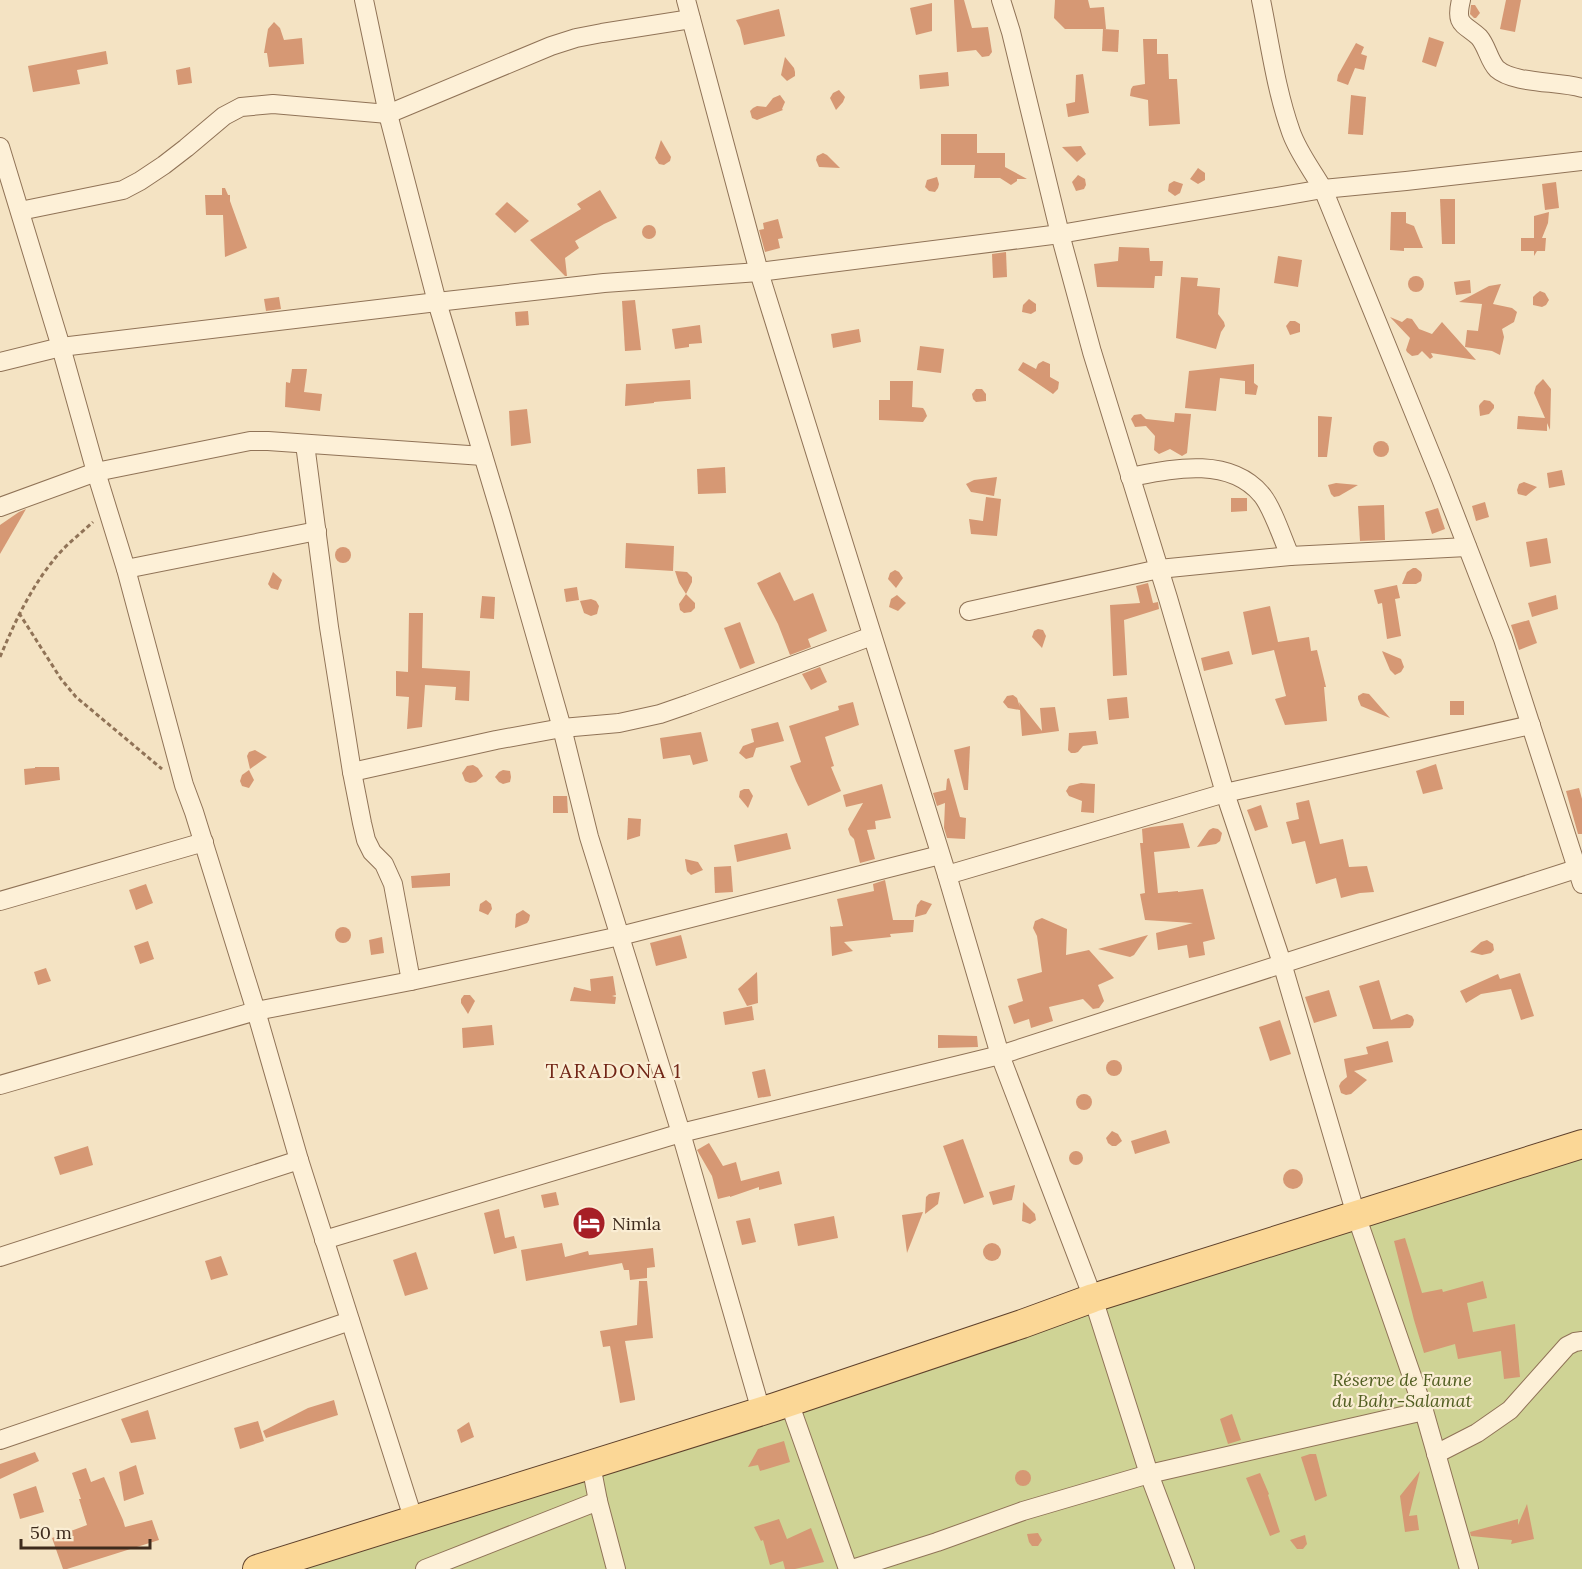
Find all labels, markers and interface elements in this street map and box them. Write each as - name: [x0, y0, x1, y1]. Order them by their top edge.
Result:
- district label: TARADONA 1: [546, 1058, 682, 1083]
- hotel icon: Nimla: [571, 1205, 607, 1241]
- place label: Nimla: [612, 1212, 661, 1235]
- park label: Réserve de Faune du Bahr-Salamat: [1332, 1368, 1473, 1412]
- scale bar: [21, 1512, 150, 1550]
- text: 50 m: [30, 1521, 72, 1544]

